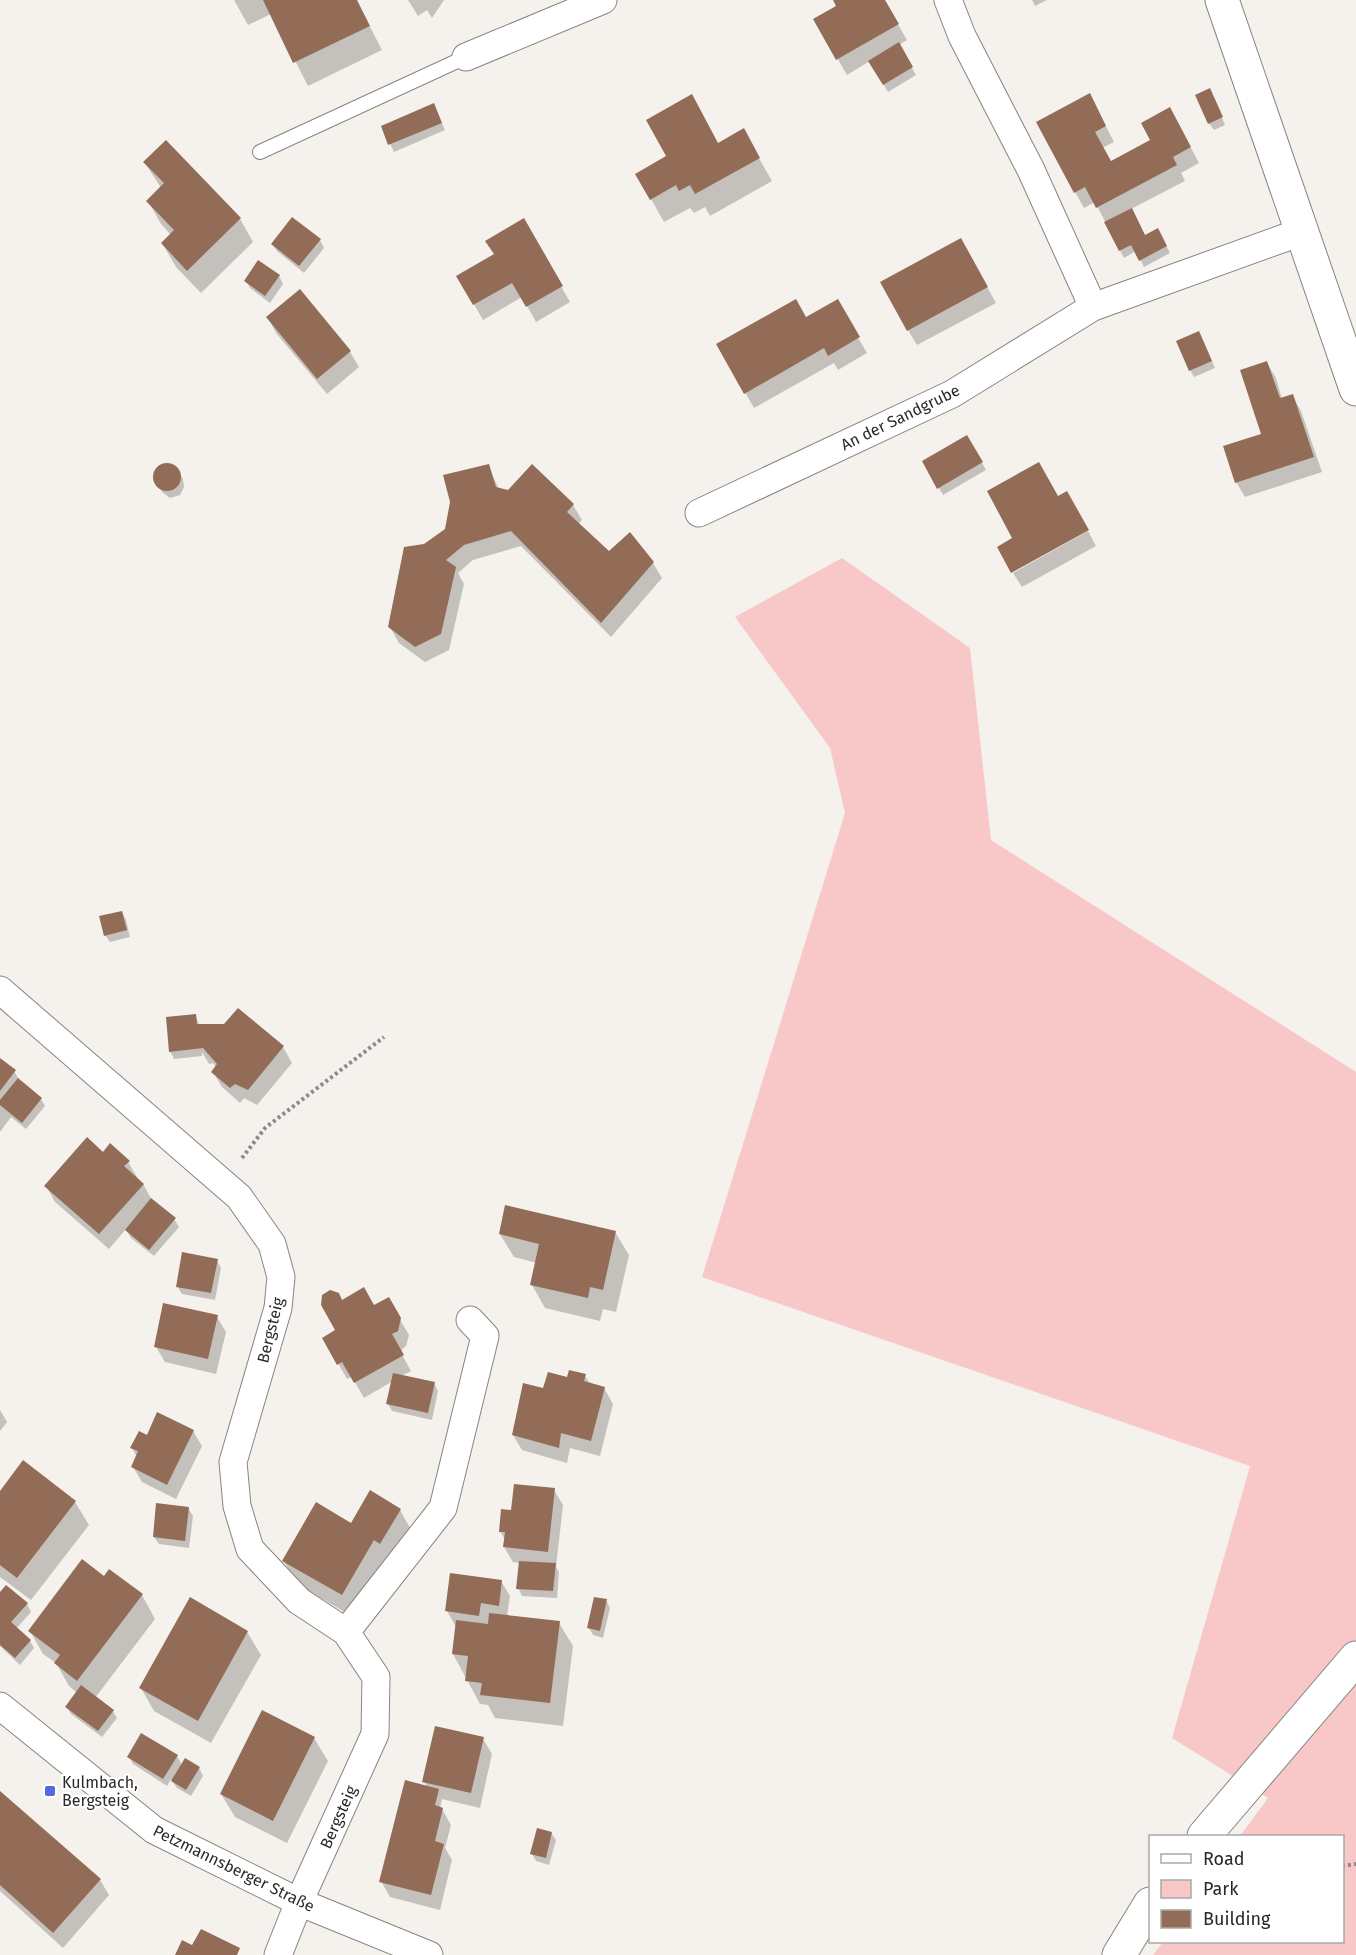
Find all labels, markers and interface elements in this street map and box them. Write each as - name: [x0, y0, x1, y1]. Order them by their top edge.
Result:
- street label: An der Sandgrube: [838, 380, 963, 454]
- street label: Bergsteig: [253, 1295, 288, 1365]
- place label: Kulmbach, Bergsteig: [62, 1773, 138, 1810]
- street label: Bergsteig: [316, 1782, 361, 1852]
- marker: Kulmbach, Bergsteig: [43, 1784, 57, 1798]
- street label: Petzmannsberger Straße: [150, 1821, 318, 1916]
- legend: [1149, 1835, 1344, 1943]
- text: Road: [1203, 1848, 1245, 1870]
- text: Park: [1203, 1878, 1239, 1900]
- text: Building: [1203, 1908, 1271, 1930]

